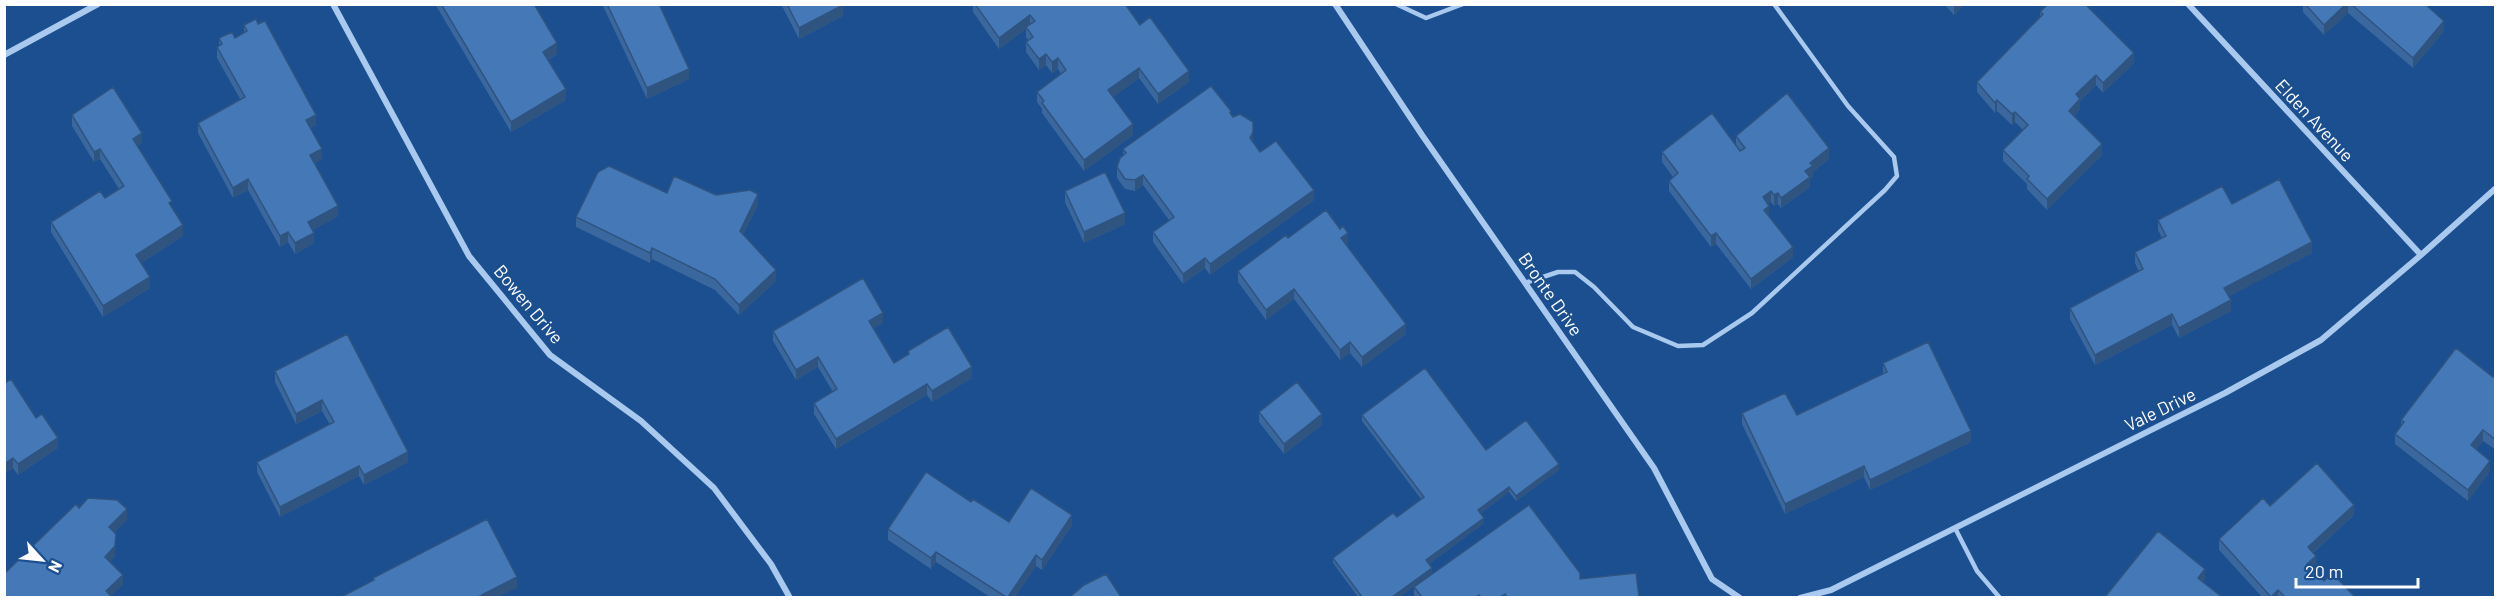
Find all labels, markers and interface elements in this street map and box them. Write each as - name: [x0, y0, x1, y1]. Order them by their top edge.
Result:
- street label: Elden Avenue: [2271, 74, 2359, 166]
- street label: Bronte Drive: [1514, 248, 1588, 340]
- street label: Bowen Drive: [490, 260, 568, 348]
- street label: Vale Drive: [2121, 382, 2199, 436]
- north arrow: [12, 530, 72, 590]
- scale bar: [2296, 551, 2418, 589]
- text: N: [45, 558, 67, 576]
- text: 20 m: [2305, 560, 2343, 582]

